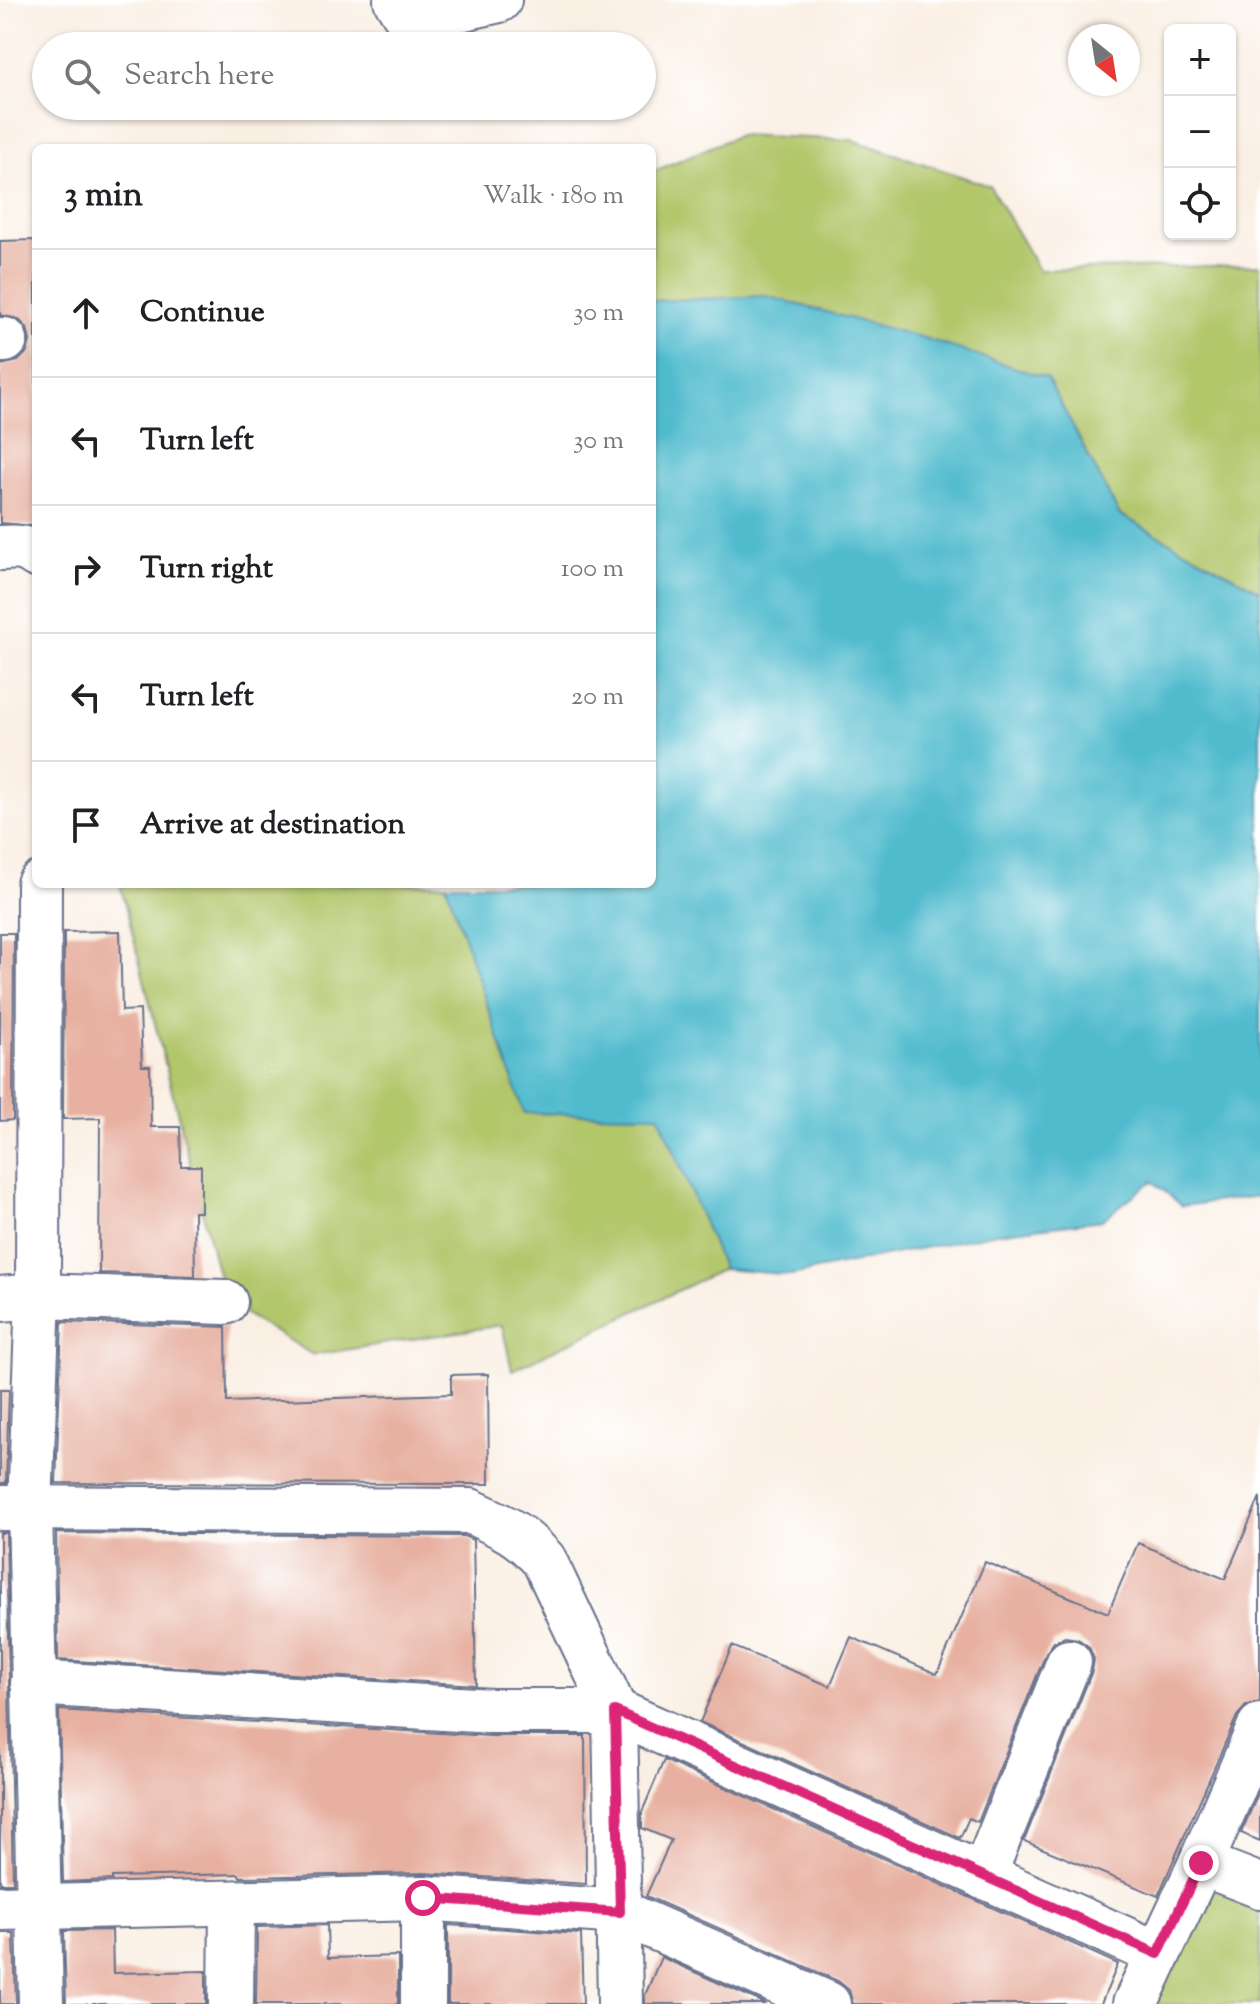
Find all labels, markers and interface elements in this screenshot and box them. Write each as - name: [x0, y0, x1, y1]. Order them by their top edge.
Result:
- north arrow: [1068, 24, 1140, 96]
- map controls: [1164, 24, 1236, 240]
- button: +: [1164, 24, 1236, 96]
- search box: [32, 32, 656, 120]
- icon: search: [60, 54, 104, 98]
- text: Search here: [124, 55, 274, 98]
- button: −: [1164, 96, 1236, 168]
- button: locate: [1164, 168, 1236, 240]
- text: 3 min: [64, 172, 143, 221]
- text: Walk · 180 m: [483, 178, 624, 215]
- icon: ahead: [64, 291, 108, 335]
- text: Continue: [140, 292, 265, 335]
- text: 30 m: [573, 295, 624, 332]
- icon: left: [64, 419, 108, 463]
- text: Turn left: [140, 420, 254, 463]
- text: 30 m: [573, 423, 624, 460]
- icon: right: [64, 547, 108, 591]
- text: Turn right: [140, 548, 273, 591]
- text: 100 m: [561, 551, 624, 588]
- icon: left: [64, 675, 108, 719]
- text: Turn left: [140, 676, 254, 719]
- text: 20 m: [571, 679, 624, 716]
- icon: arrive: [64, 803, 108, 847]
- text: Arrive at destination: [140, 804, 405, 847]
- route end: [1183, 1845, 1219, 1881]
- route start: [405, 1880, 441, 1916]

